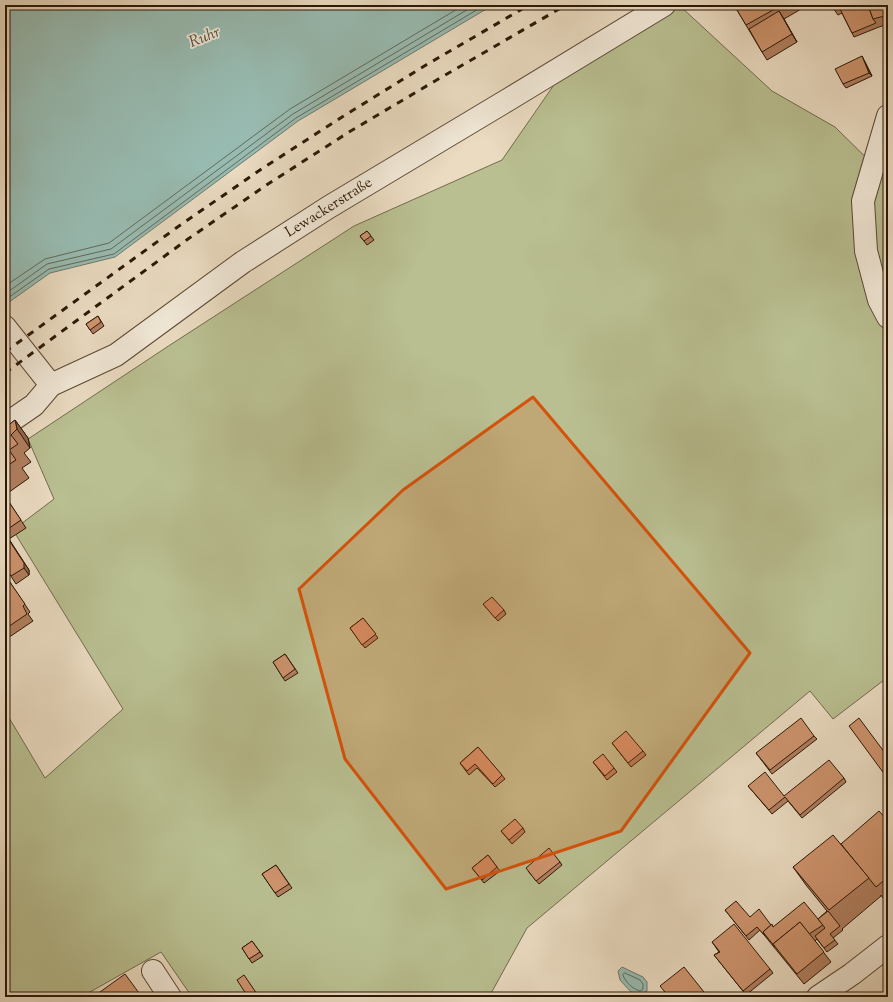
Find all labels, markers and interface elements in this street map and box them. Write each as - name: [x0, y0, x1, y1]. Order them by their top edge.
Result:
- water label: Ruhr: [186, 21, 224, 55]
- street label: Lewackerstraße: [281, 173, 377, 243]

